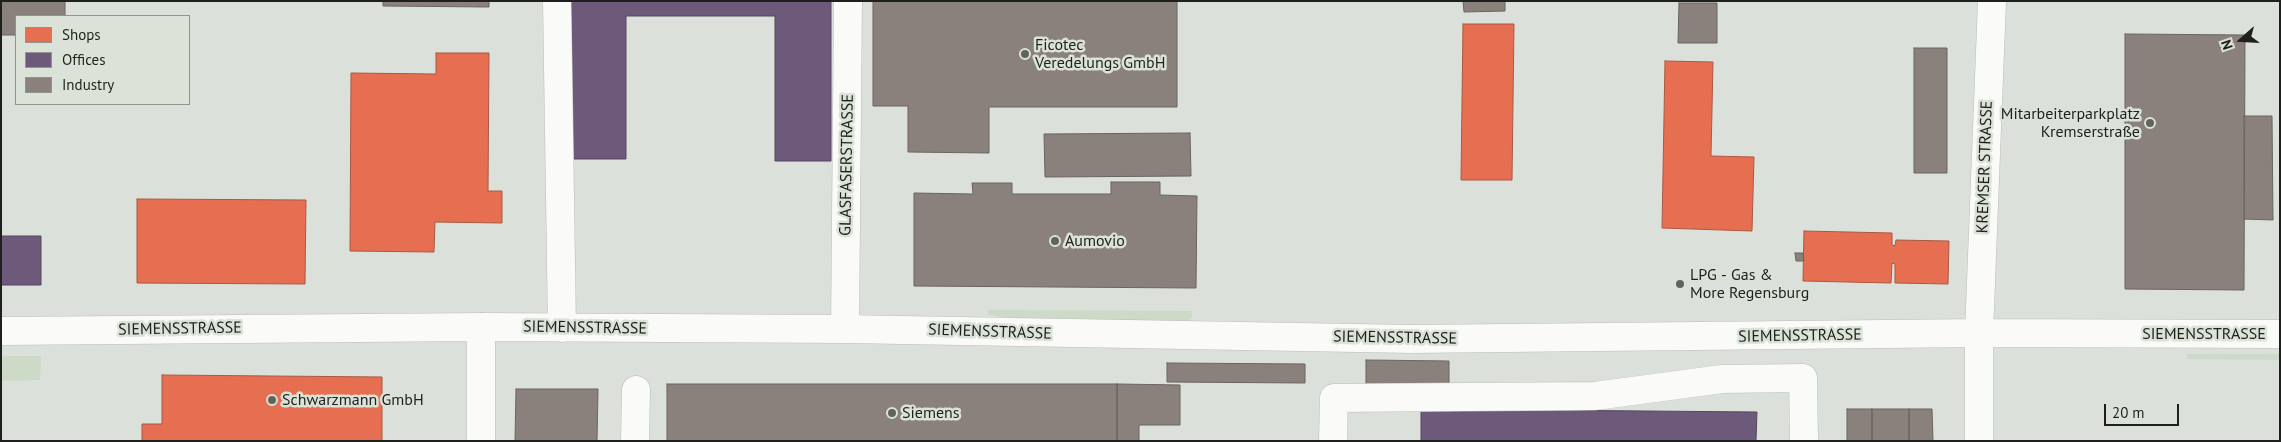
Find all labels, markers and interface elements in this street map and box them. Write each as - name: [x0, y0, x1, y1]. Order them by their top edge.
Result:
- legend: [15, 15, 190, 105]
- north arrow: [2216, 15, 2266, 65]
- text: Shops: [62, 25, 101, 44]
- place label: Ficotec Veredelungs GmbH: [1035, 35, 1165, 73]
- text: N: [2217, 38, 2237, 52]
- marker: Ficotec Veredelungs GmbH: [1019, 48, 1031, 60]
- text: Offices: [62, 50, 106, 69]
- text: Industry: [62, 75, 114, 94]
- street label: GLASFASERSTRASSE: [836, 94, 858, 236]
- street label: KREMSER STRASSE: [1973, 100, 1997, 234]
- place label: Mitarbeiterparkplatz Kremserstraße: [2001, 104, 2140, 142]
- marker: Mitarbeiterparkplatz Kremserstraße: [2144, 117, 2156, 129]
- place label: Aumovio: [1065, 231, 1125, 251]
- marker: Aumovio: [1049, 235, 1061, 247]
- place label: LPG - Gas & More Regensburg: [1690, 265, 1809, 303]
- marker: LPG - Gas & More Regensburg: [1674, 278, 1686, 290]
- street label: SIEMENSSTRASSE: [523, 317, 647, 339]
- street label: SIEMENSSTRASSE: [118, 318, 242, 340]
- street label: SIEMENSSTRASSE: [928, 320, 1052, 344]
- street label: SIEMENSSTRASSE: [2142, 324, 2266, 344]
- street label: SIEMENSSTRASSE: [1738, 325, 1862, 347]
- street label: SIEMENSSTRASSE: [1333, 327, 1457, 349]
- place label: Schwarzmann GmbH: [282, 390, 424, 410]
- marker: Schwarzmann GmbH: [266, 394, 278, 406]
- scale bar: [2106, 394, 2181, 426]
- place label: Siemens: [902, 403, 960, 423]
- text: 20 m: [2112, 403, 2145, 422]
- marker: Siemens: [886, 407, 898, 419]

